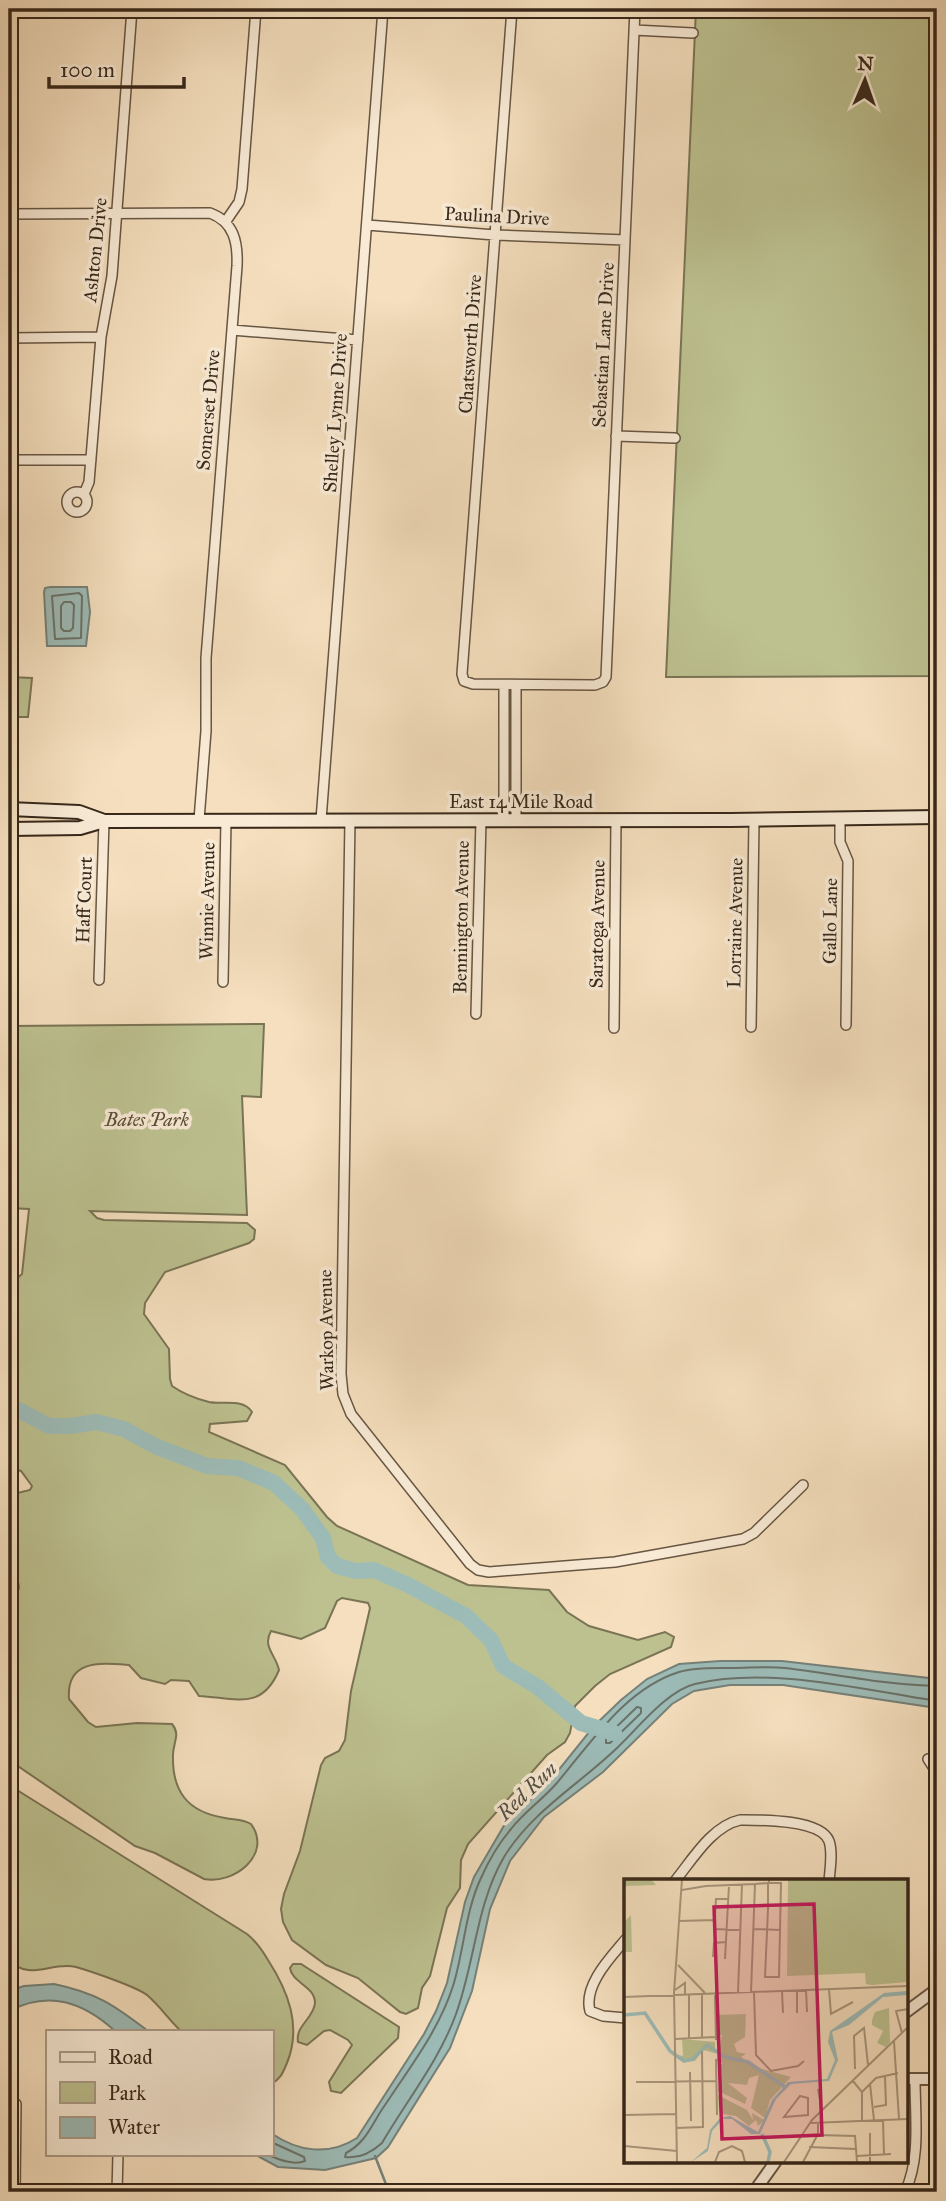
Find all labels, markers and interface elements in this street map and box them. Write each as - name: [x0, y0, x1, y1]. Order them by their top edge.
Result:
- scale bar: [49, 46, 184, 90]
- north arrow: [830, 46, 900, 116]
- text: N: [857, 52, 874, 75]
- text: 100 m: [60, 57, 115, 83]
- street label: Ashton Drive: [78, 197, 112, 304]
- street label: Paulina Drive: [444, 202, 550, 230]
- street label: Sebastian Lane Drive: [587, 262, 619, 428]
- street label: Chatsworth Drive: [454, 273, 486, 414]
- street label: Shelley Lynne Drive: [318, 333, 352, 493]
- street label: Somerset Drive: [191, 349, 225, 471]
- street label: East 14 Mile Road: [449, 790, 593, 813]
- street label: Bennington Avenue: [448, 840, 475, 994]
- street label: Winnie Avenue: [194, 842, 220, 960]
- street label: Haff Court: [71, 856, 97, 944]
- street label: Lorraine Avenue: [722, 857, 748, 988]
- street label: Saratoga Avenue: [584, 859, 611, 988]
- street label: Gallo Lane: [818, 878, 842, 964]
- park label: Bates Park: [104, 1108, 189, 1131]
- street label: Warkop Avenue: [313, 1269, 339, 1391]
- water label: Red Run: [491, 1756, 563, 1827]
- inset map: [624, 1879, 908, 2162]
- legend: [46, 2030, 273, 2156]
- text: Road: [108, 2044, 153, 2070]
- text: Park: [108, 2080, 146, 2106]
- text: Water: [108, 2114, 160, 2140]

